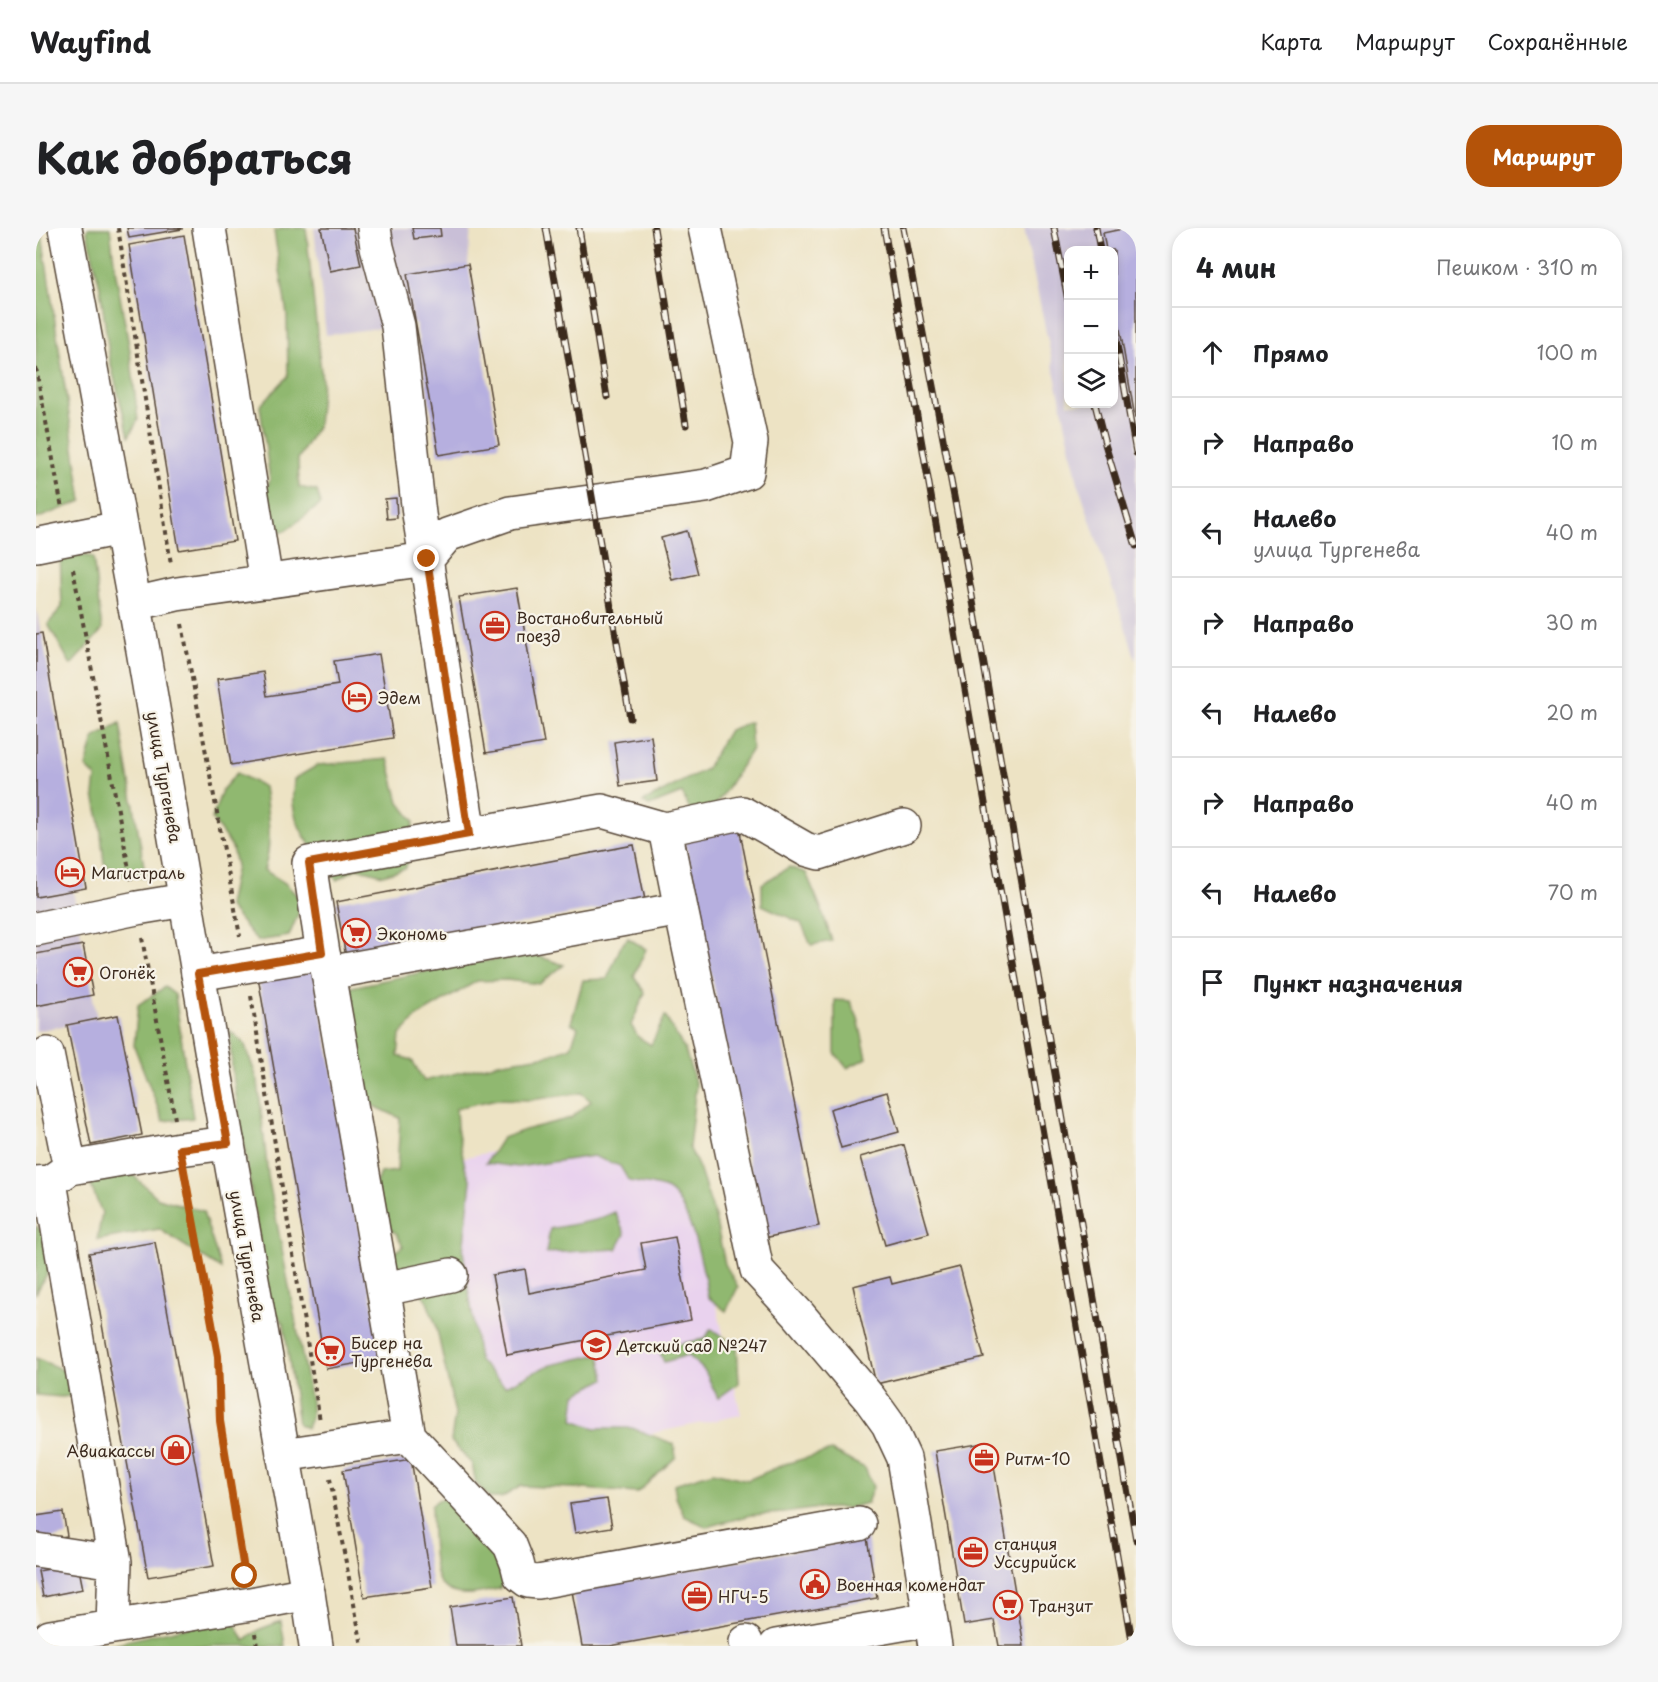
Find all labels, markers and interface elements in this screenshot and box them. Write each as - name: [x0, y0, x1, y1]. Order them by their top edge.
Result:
- text: Wayfind: [30, 20, 151, 63]
- text: Карта: [1261, 25, 1322, 57]
- text: Маршрут: [1355, 25, 1455, 57]
- text: Сохранённые: [1488, 25, 1628, 57]
- text: Как добраться: [36, 125, 353, 188]
- button: Маршрут: [1466, 125, 1622, 187]
- map controls: [1064, 246, 1118, 408]
- button: +: [1064, 246, 1118, 300]
- text: 4 мин: [1196, 248, 1277, 287]
- text: Пешком · 310 m: [1436, 252, 1598, 282]
- button: −: [1064, 300, 1118, 354]
- icon: ahead: [1196, 336, 1229, 369]
- text: Прямо: [1253, 336, 1328, 369]
- text: 100 m: [1537, 337, 1598, 367]
- button: layers: [1064, 354, 1118, 408]
- icon: right: [1196, 426, 1229, 459]
- text: Направо: [1253, 426, 1354, 459]
- text: 10 m: [1551, 427, 1598, 457]
- text: Налево: [1253, 501, 1336, 534]
- icon: left: [1196, 516, 1229, 549]
- text: 40 m: [1546, 517, 1598, 547]
- text: улица Тургенева: [1253, 534, 1420, 564]
- route end: [413, 545, 439, 571]
- place label: Востановительный поезд: [516, 605, 664, 647]
- icon: right: [1196, 606, 1229, 639]
- text: Направо: [1253, 606, 1354, 639]
- text: 30 m: [1545, 607, 1598, 637]
- office icon: Востановительный поезд: [479, 610, 511, 642]
- hotel icon: Эдем: [341, 681, 373, 713]
- place label: Эдем: [378, 685, 421, 709]
- icon: left: [1196, 696, 1229, 729]
- text: Налево: [1253, 696, 1336, 729]
- text: 20 m: [1546, 697, 1598, 727]
- street label: улица Тургенева: [142, 709, 188, 845]
- icon: right: [1196, 786, 1229, 819]
- text: Направо: [1253, 786, 1354, 819]
- text: 40 m: [1546, 787, 1598, 817]
- hotel icon: Магистраль: [54, 856, 86, 888]
- place label: Магистраль: [91, 860, 185, 884]
- icon: left: [1196, 876, 1229, 909]
- text: Налево: [1253, 876, 1336, 909]
- text: 70 m: [1548, 877, 1598, 907]
- supermarket icon: Экономь: [340, 917, 372, 949]
- place label: Экономь: [377, 921, 447, 945]
- supermarket icon: Огонёк: [62, 956, 94, 988]
- place label: Огонёк: [99, 960, 156, 984]
- icon: arrive: [1196, 966, 1229, 999]
- text: Пункт назначения: [1253, 966, 1463, 999]
- street label: улица Тургенева: [225, 1188, 271, 1324]
- school or university icon: Детский сад №247: [580, 1329, 612, 1361]
- place label: Бисер на Тургенева: [351, 1330, 432, 1372]
- place label: Детский сад №247: [616, 1333, 768, 1357]
- supermarket icon: Бисер на Тургенева: [314, 1335, 346, 1367]
- shop icon: Авиакассы: [160, 1434, 192, 1466]
- place label: Авиакассы: [66, 1438, 155, 1462]
- office icon: Ритм-10: [968, 1442, 1000, 1474]
- place label: Ритм-10: [1005, 1446, 1070, 1470]
- place label: станция Уссурийск: [994, 1531, 1076, 1573]
- office icon: станция Уссурийск: [957, 1536, 989, 1568]
- route start: [231, 1562, 257, 1588]
- public building icon: Военная комендат: [799, 1568, 831, 1600]
- place label: Военная комендат: [836, 1572, 986, 1596]
- office icon: НГЧ-5: [681, 1580, 713, 1612]
- place label: НГЧ-5: [718, 1584, 769, 1608]
- supermarket icon: Транзит: [992, 1589, 1024, 1621]
- place label: Транзит: [1029, 1593, 1093, 1617]

